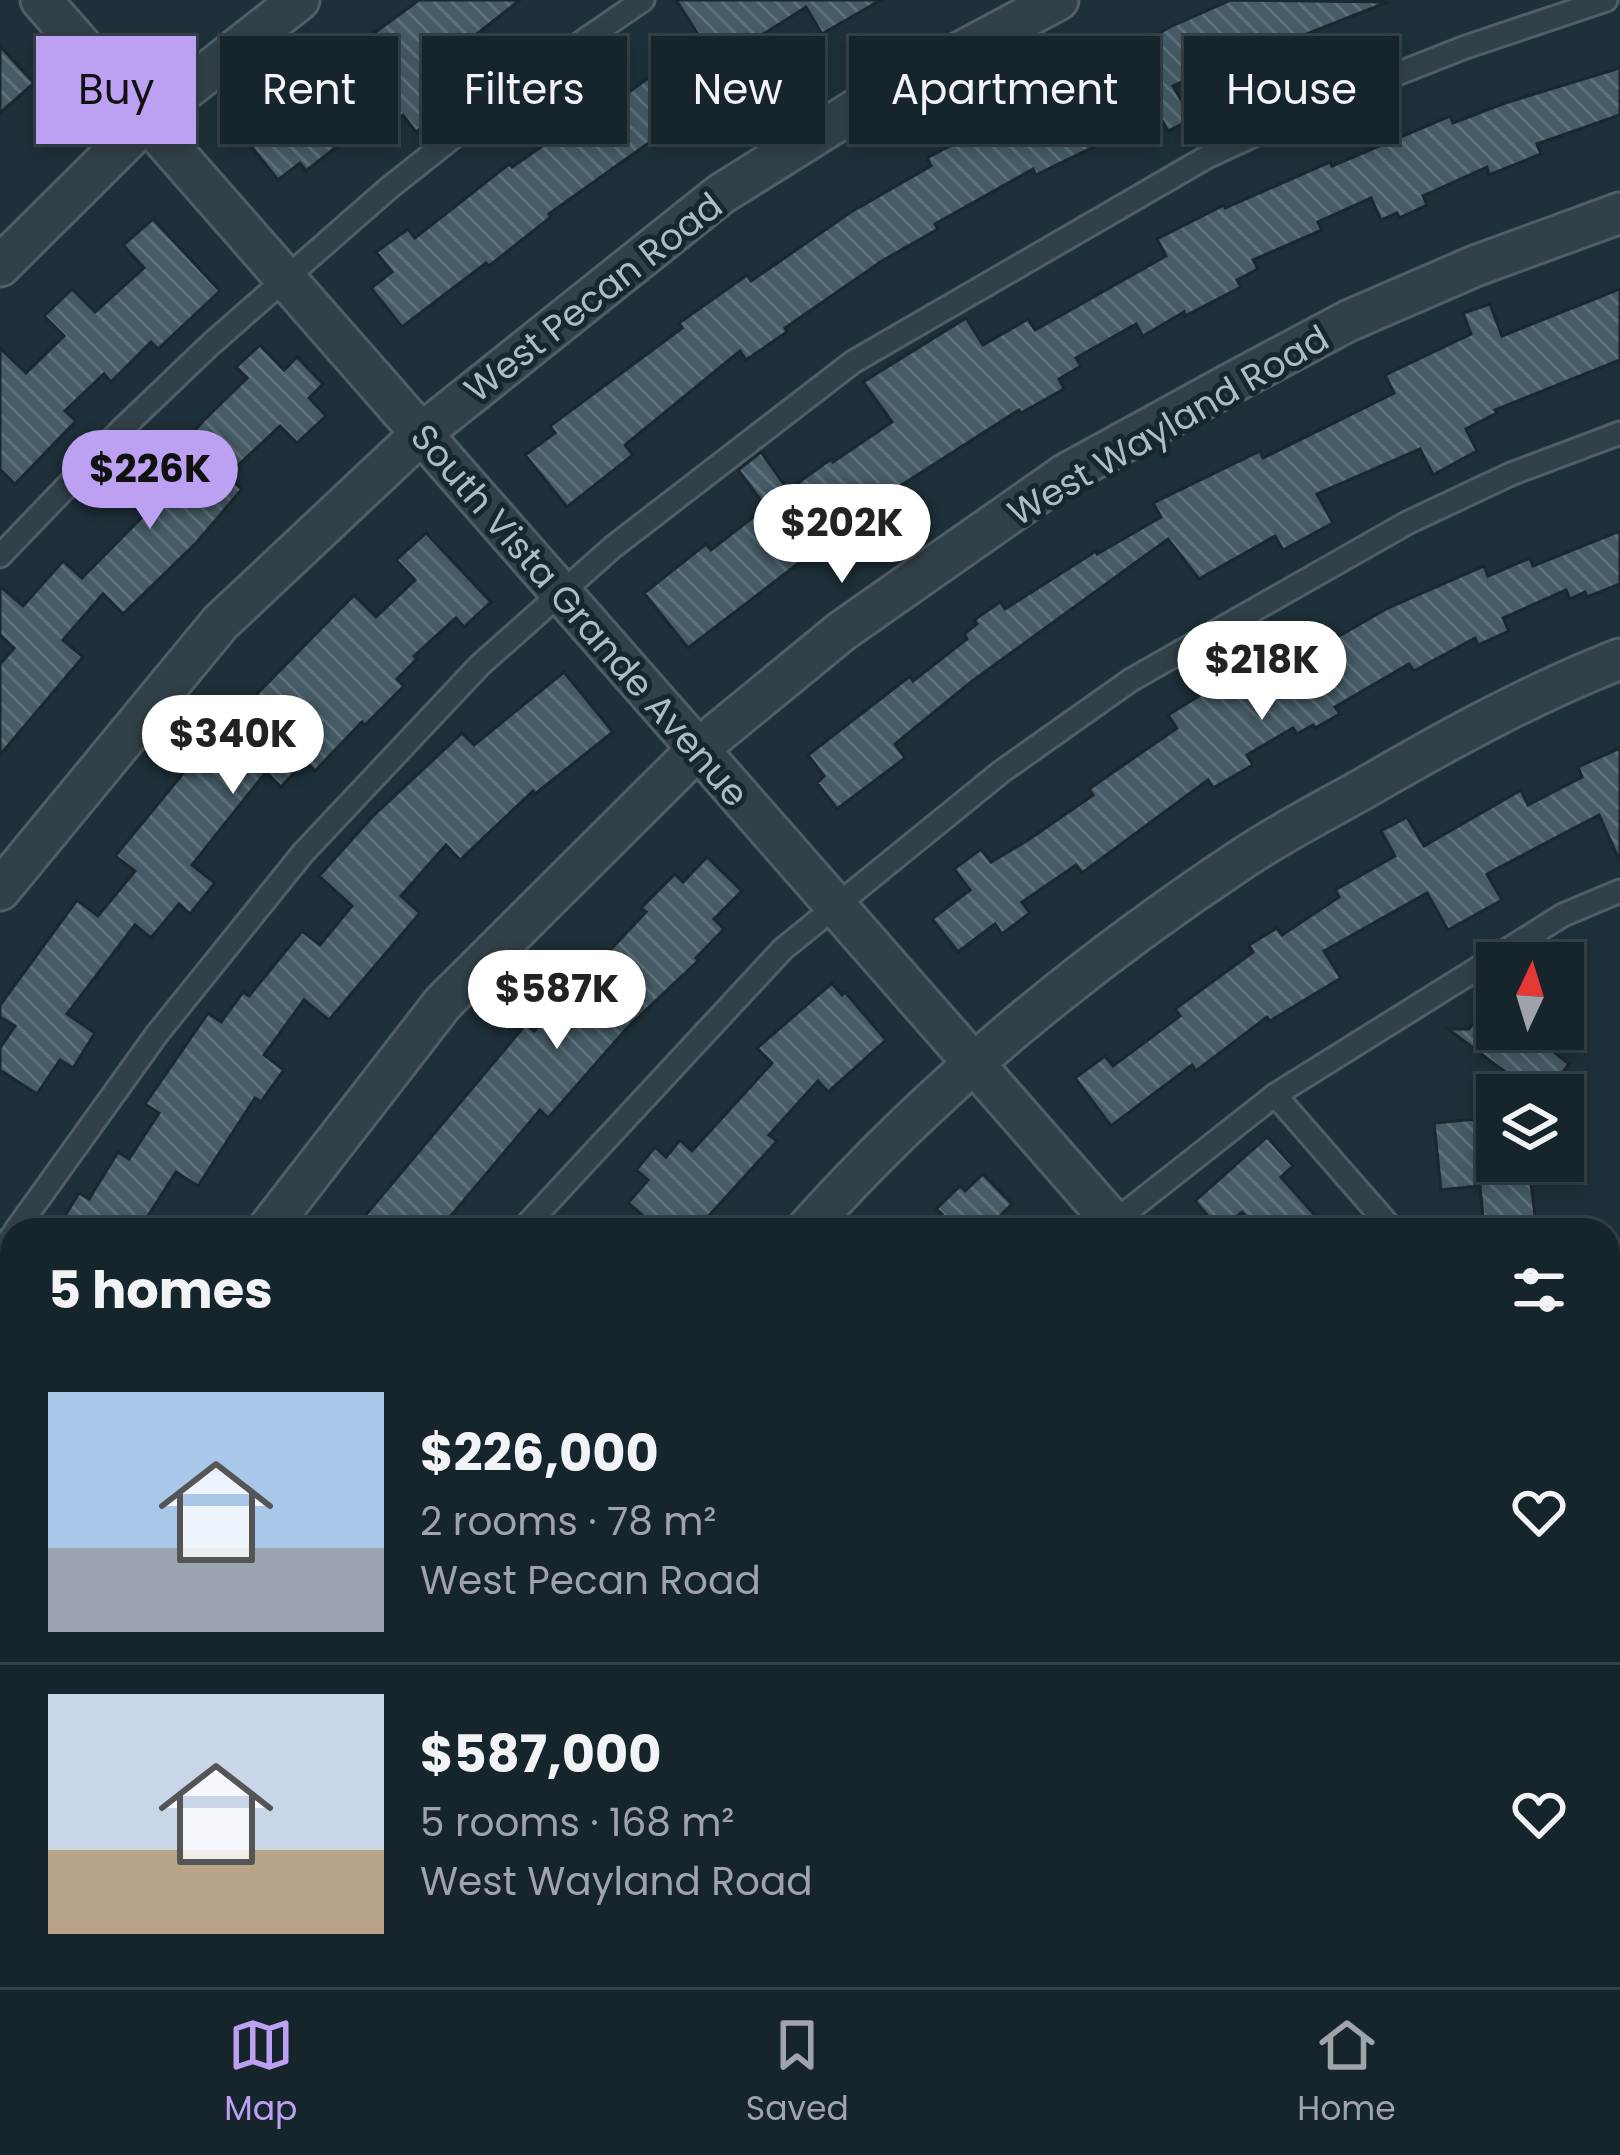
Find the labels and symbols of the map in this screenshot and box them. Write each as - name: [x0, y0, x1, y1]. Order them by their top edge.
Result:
- street label: West Pecan Road: [454, 180, 733, 414]
- street label: West Wayland Road: [999, 313, 1338, 538]
- street label: South Vista Grande Avenue: [399, 413, 760, 818]
- pin: $226K: [66, 430, 234, 532]
- pin: $202K: [758, 484, 926, 586]
- pin: $218K: [1178, 621, 1346, 723]
- pin: $340K: [149, 695, 317, 797]
- north arrow: [1476, 942, 1584, 1050]
- pin: $587K: [473, 950, 641, 1052]

